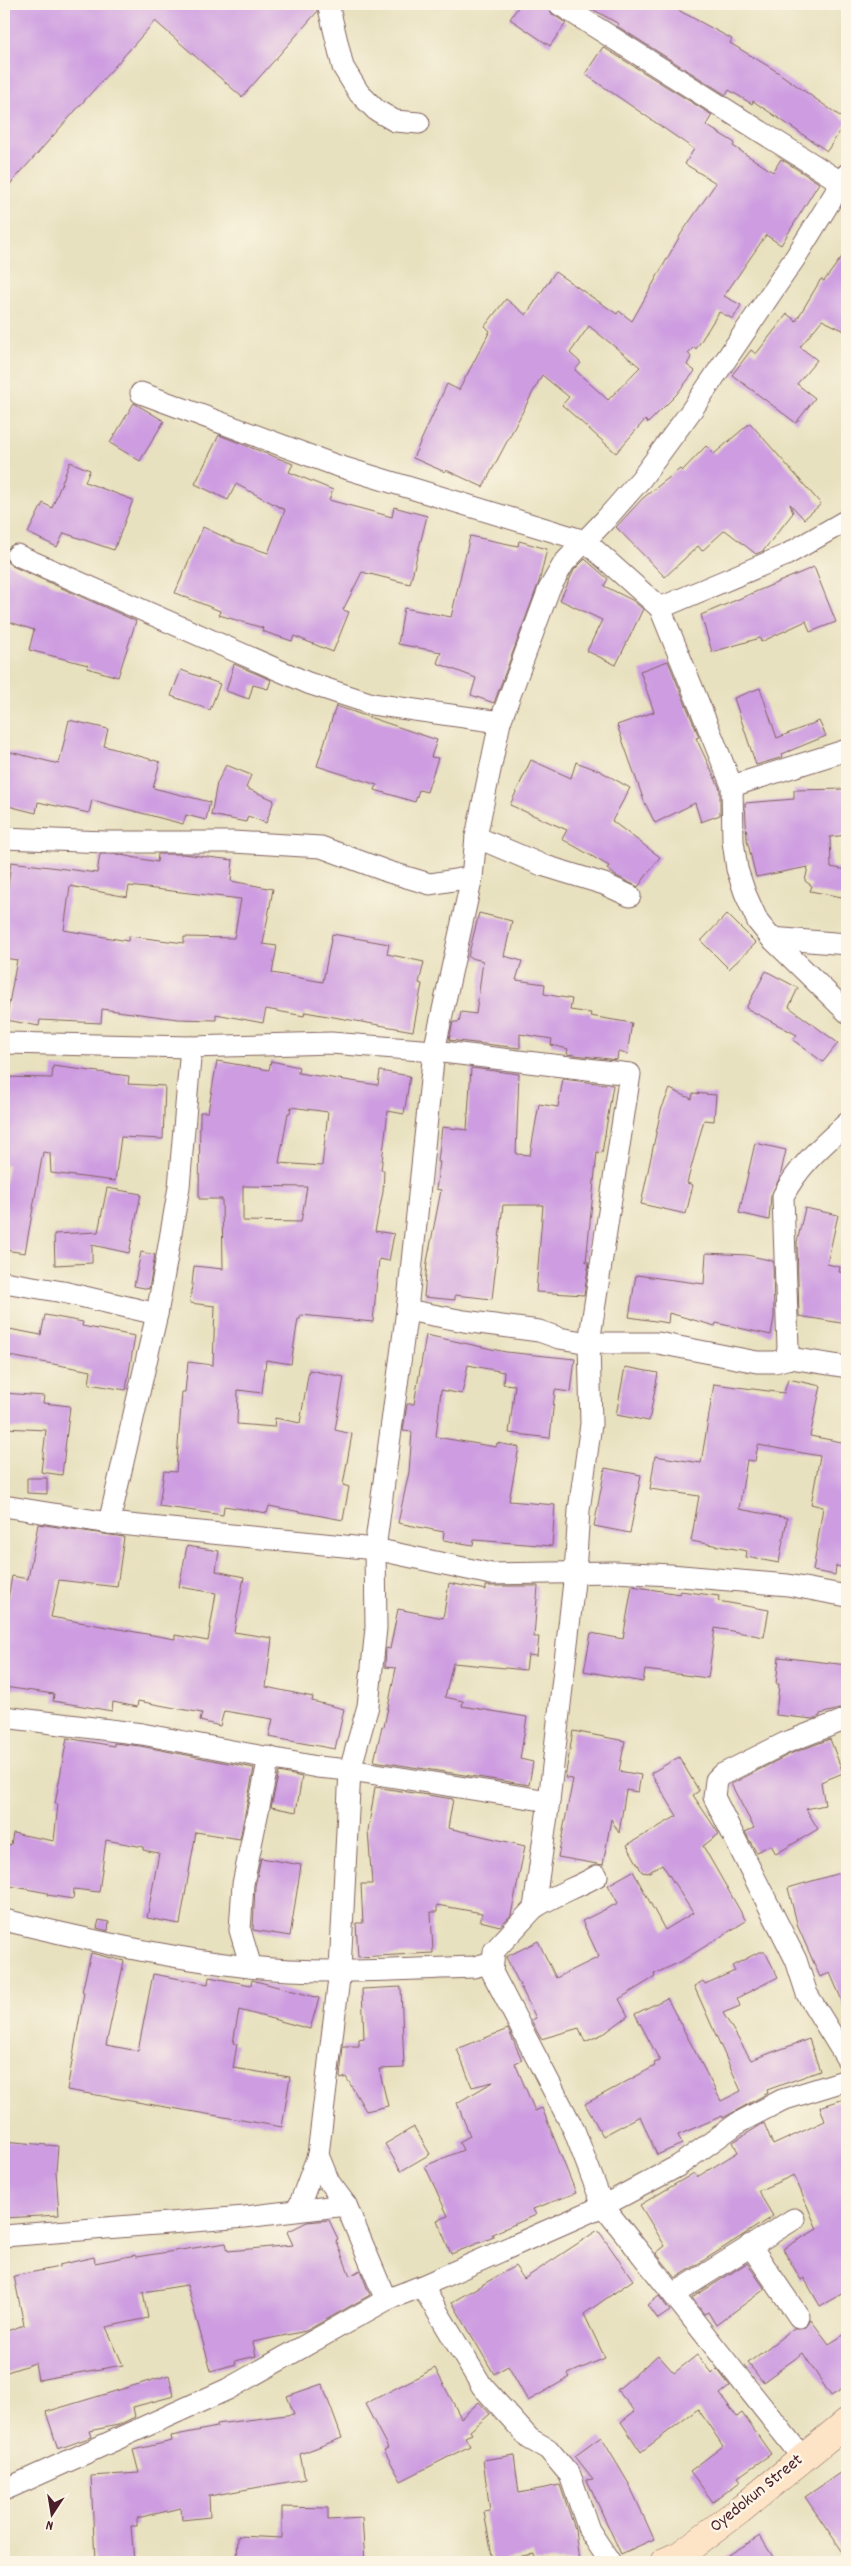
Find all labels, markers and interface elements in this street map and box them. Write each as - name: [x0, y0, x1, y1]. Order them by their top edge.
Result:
- street label: Oyedokun Street: [705, 2448, 809, 2539]
- north arrow: [28, 2488, 78, 2538]
- text: N: [44, 2514, 55, 2535]

